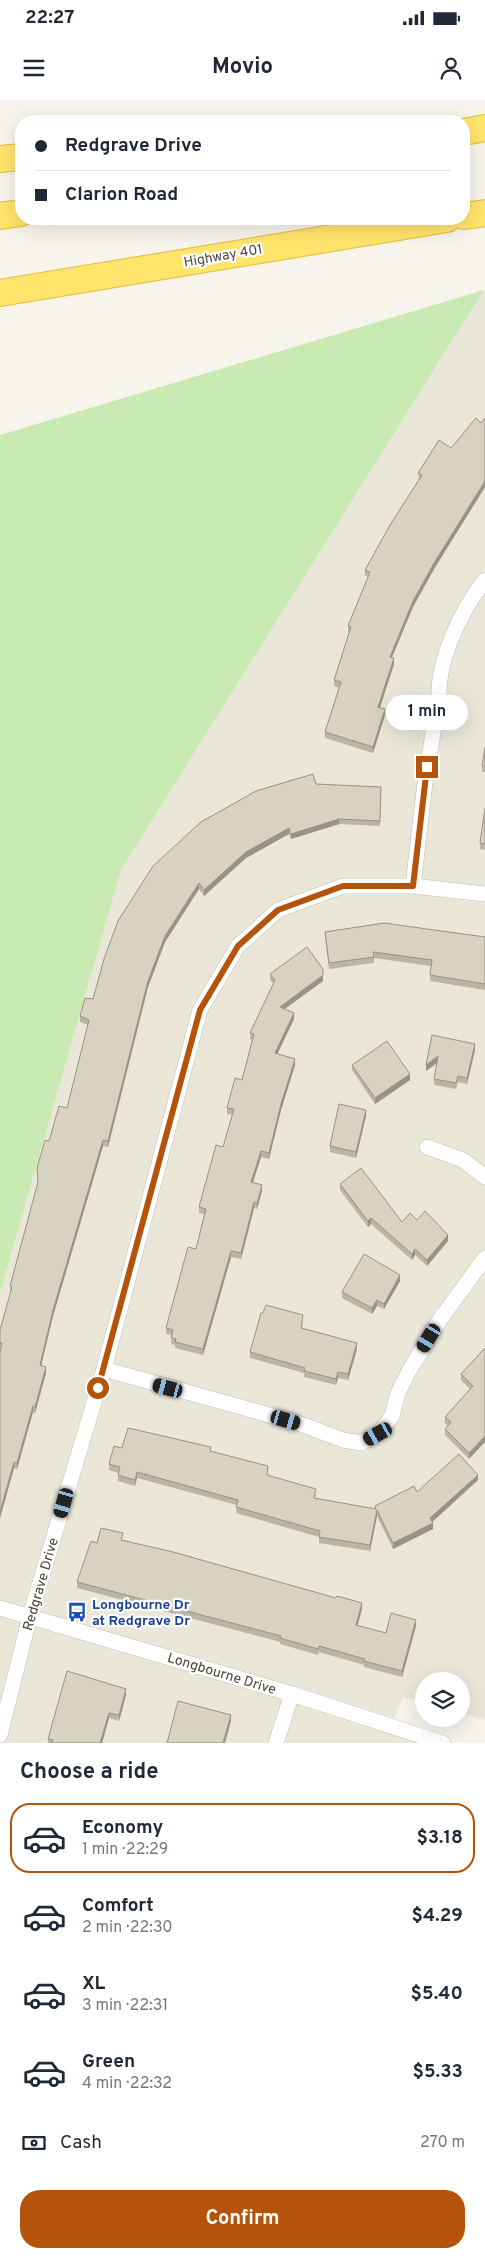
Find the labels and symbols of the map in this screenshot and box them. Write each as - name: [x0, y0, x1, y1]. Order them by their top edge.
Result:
- street label: Highway 401: [182, 241, 264, 272]
- callout: 1 min: [386, 694, 468, 730]
- route end: [416, 756, 438, 778]
- car: [414, 1321, 443, 1355]
- route start: [87, 1377, 109, 1399]
- car: [151, 1377, 184, 1399]
- car: [269, 1409, 302, 1431]
- car: [361, 1420, 394, 1448]
- car: [52, 1487, 75, 1519]
- street label: Redgrave Drive: [20, 1536, 63, 1633]
- place label: Longbourne Dr at Redgrave Dr: [92, 1597, 190, 1630]
- bus stop icon: Longbourne Dr at Redgrave Dr: [66, 1601, 88, 1623]
- street label: Longbourne Drive: [165, 1650, 278, 1699]

